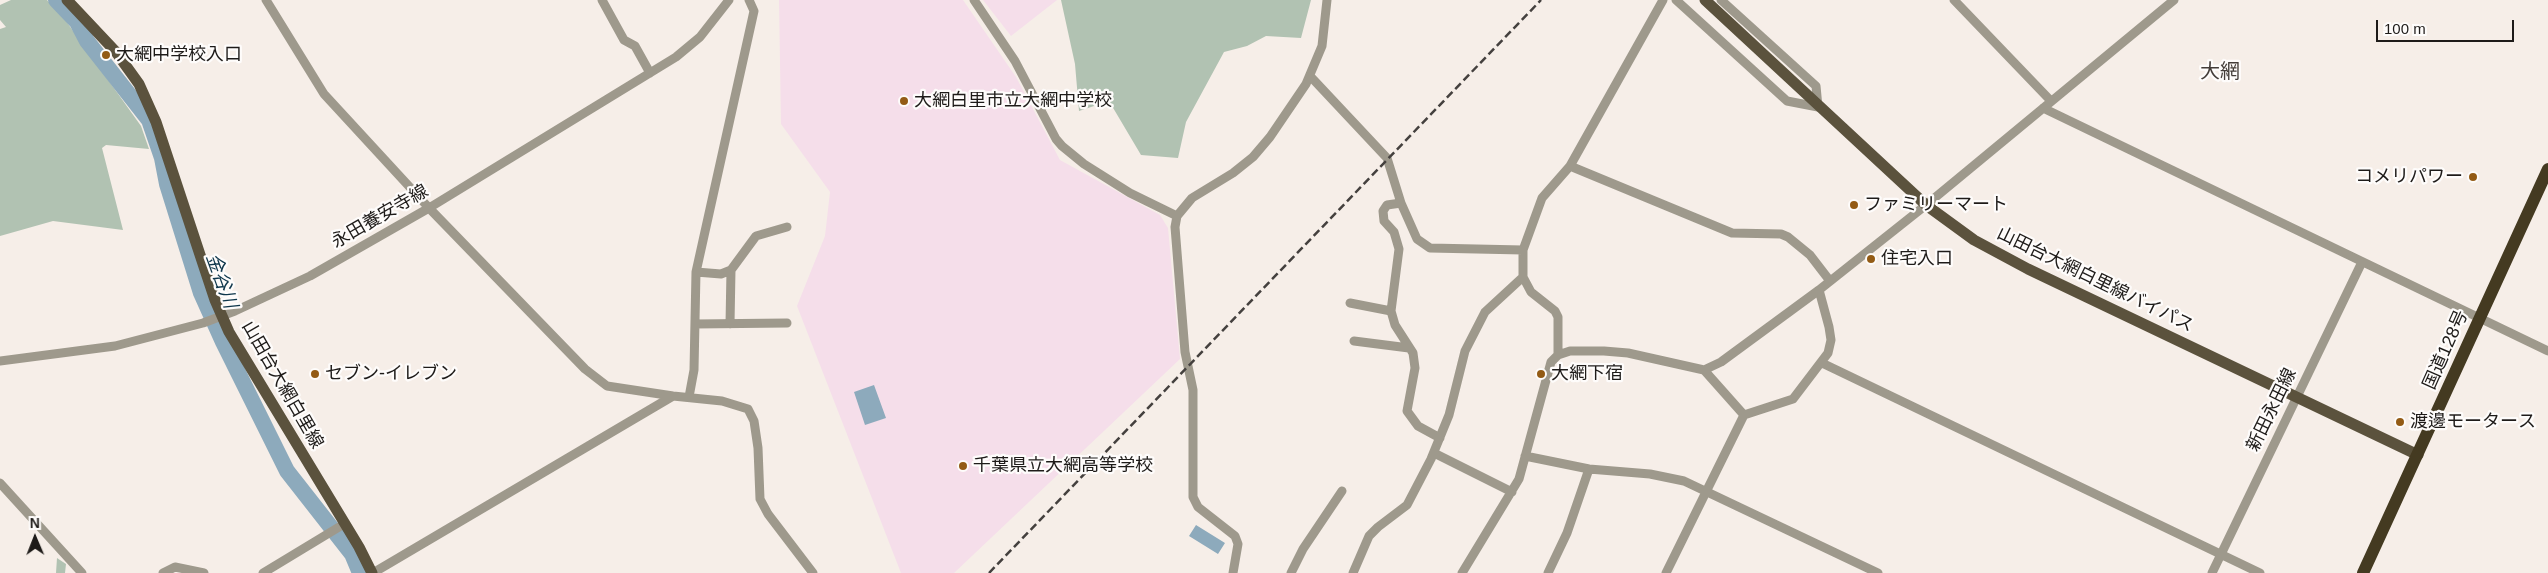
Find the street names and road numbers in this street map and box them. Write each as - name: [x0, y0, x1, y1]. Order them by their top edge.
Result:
- street label: 永田養安寺線: [328, 181, 432, 253]
- street label: 山田台大網白里線バイパス: [1993, 223, 2197, 337]
- street label: 国道128号: [2419, 307, 2473, 393]
- street label: 山田台大網白里線: [237, 317, 327, 453]
- street label: 新田永田線: [2243, 365, 2301, 455]

